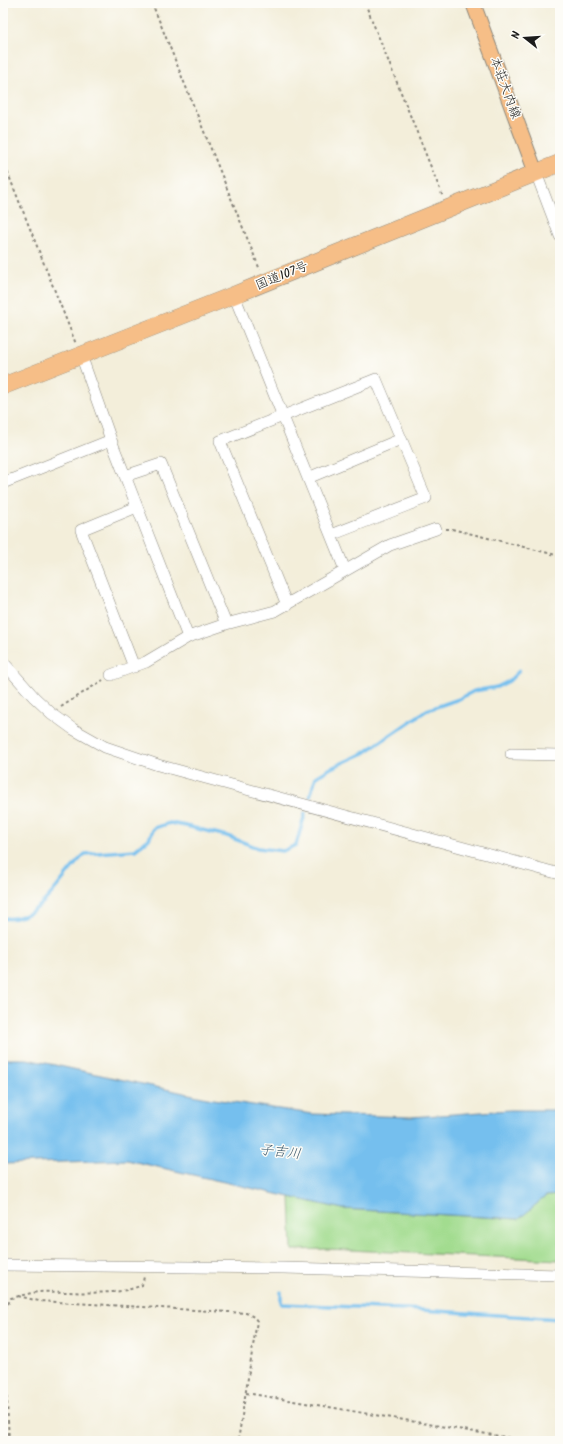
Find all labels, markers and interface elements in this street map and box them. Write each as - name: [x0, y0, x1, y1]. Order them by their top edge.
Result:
- north arrow: [505, 18, 545, 58]
- text: N: [507, 29, 526, 41]
- street label: 本荘大内線: [484, 54, 526, 123]
- street label: 国道107号: [252, 256, 312, 296]
- water label: 子吉川: [258, 1139, 302, 1165]

